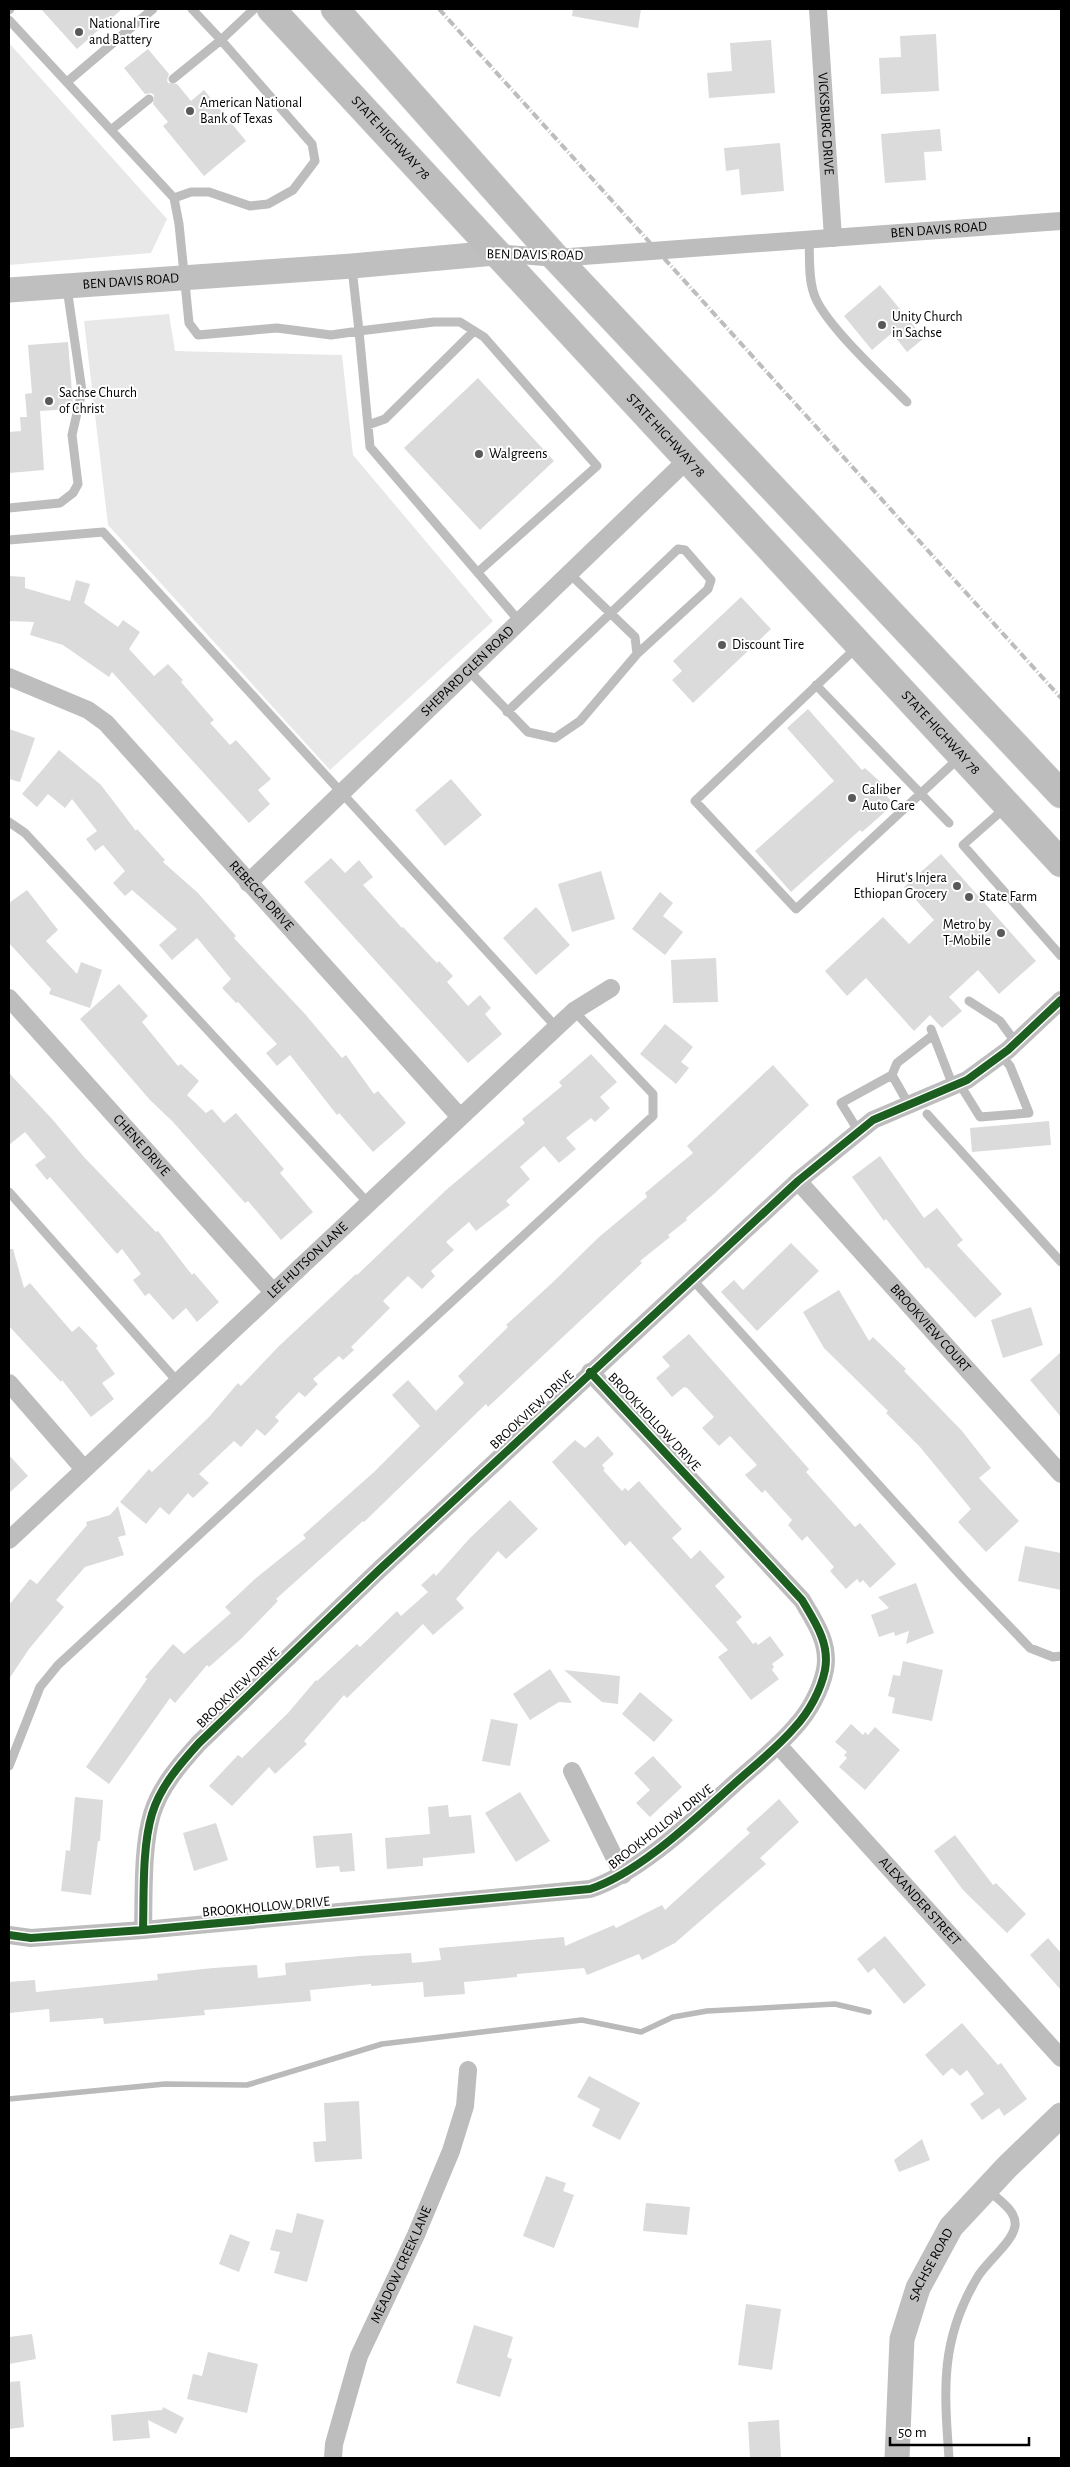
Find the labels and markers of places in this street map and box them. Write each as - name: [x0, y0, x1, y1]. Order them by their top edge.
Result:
- place label: National Tire and Battery: [89, 17, 160, 47]
- marker: National Tire and Battery: [73, 26, 85, 38]
- place label: American National Bank of Texas: [200, 96, 302, 126]
- marker: American National Bank of Texas: [184, 105, 196, 117]
- place label: Unity Church in Sachse: [892, 310, 963, 340]
- marker: Unity Church in Sachse: [876, 319, 888, 331]
- place label: Sachse Church of Christ: [59, 386, 137, 416]
- marker: Sachse Church of Christ: [43, 395, 55, 407]
- place label: Walgreens: [489, 447, 547, 461]
- marker: Walgreens: [473, 448, 485, 460]
- place label: Discount Tire: [732, 638, 804, 652]
- marker: Discount Tire: [716, 639, 728, 651]
- place label: Caliber Auto Care: [862, 783, 915, 813]
- marker: Caliber Auto Care: [846, 792, 858, 804]
- place label: Hirut's Injera Ethiopan Grocery: [854, 871, 948, 901]
- marker: Hirut's Injera Ethiopan Grocery: [951, 880, 963, 892]
- place label: State Farm: [979, 890, 1037, 904]
- marker: State Farm: [963, 891, 975, 903]
- place label: Metro by T-Mobile: [943, 918, 991, 948]
- marker: Metro by T-Mobile: [995, 927, 1007, 939]

